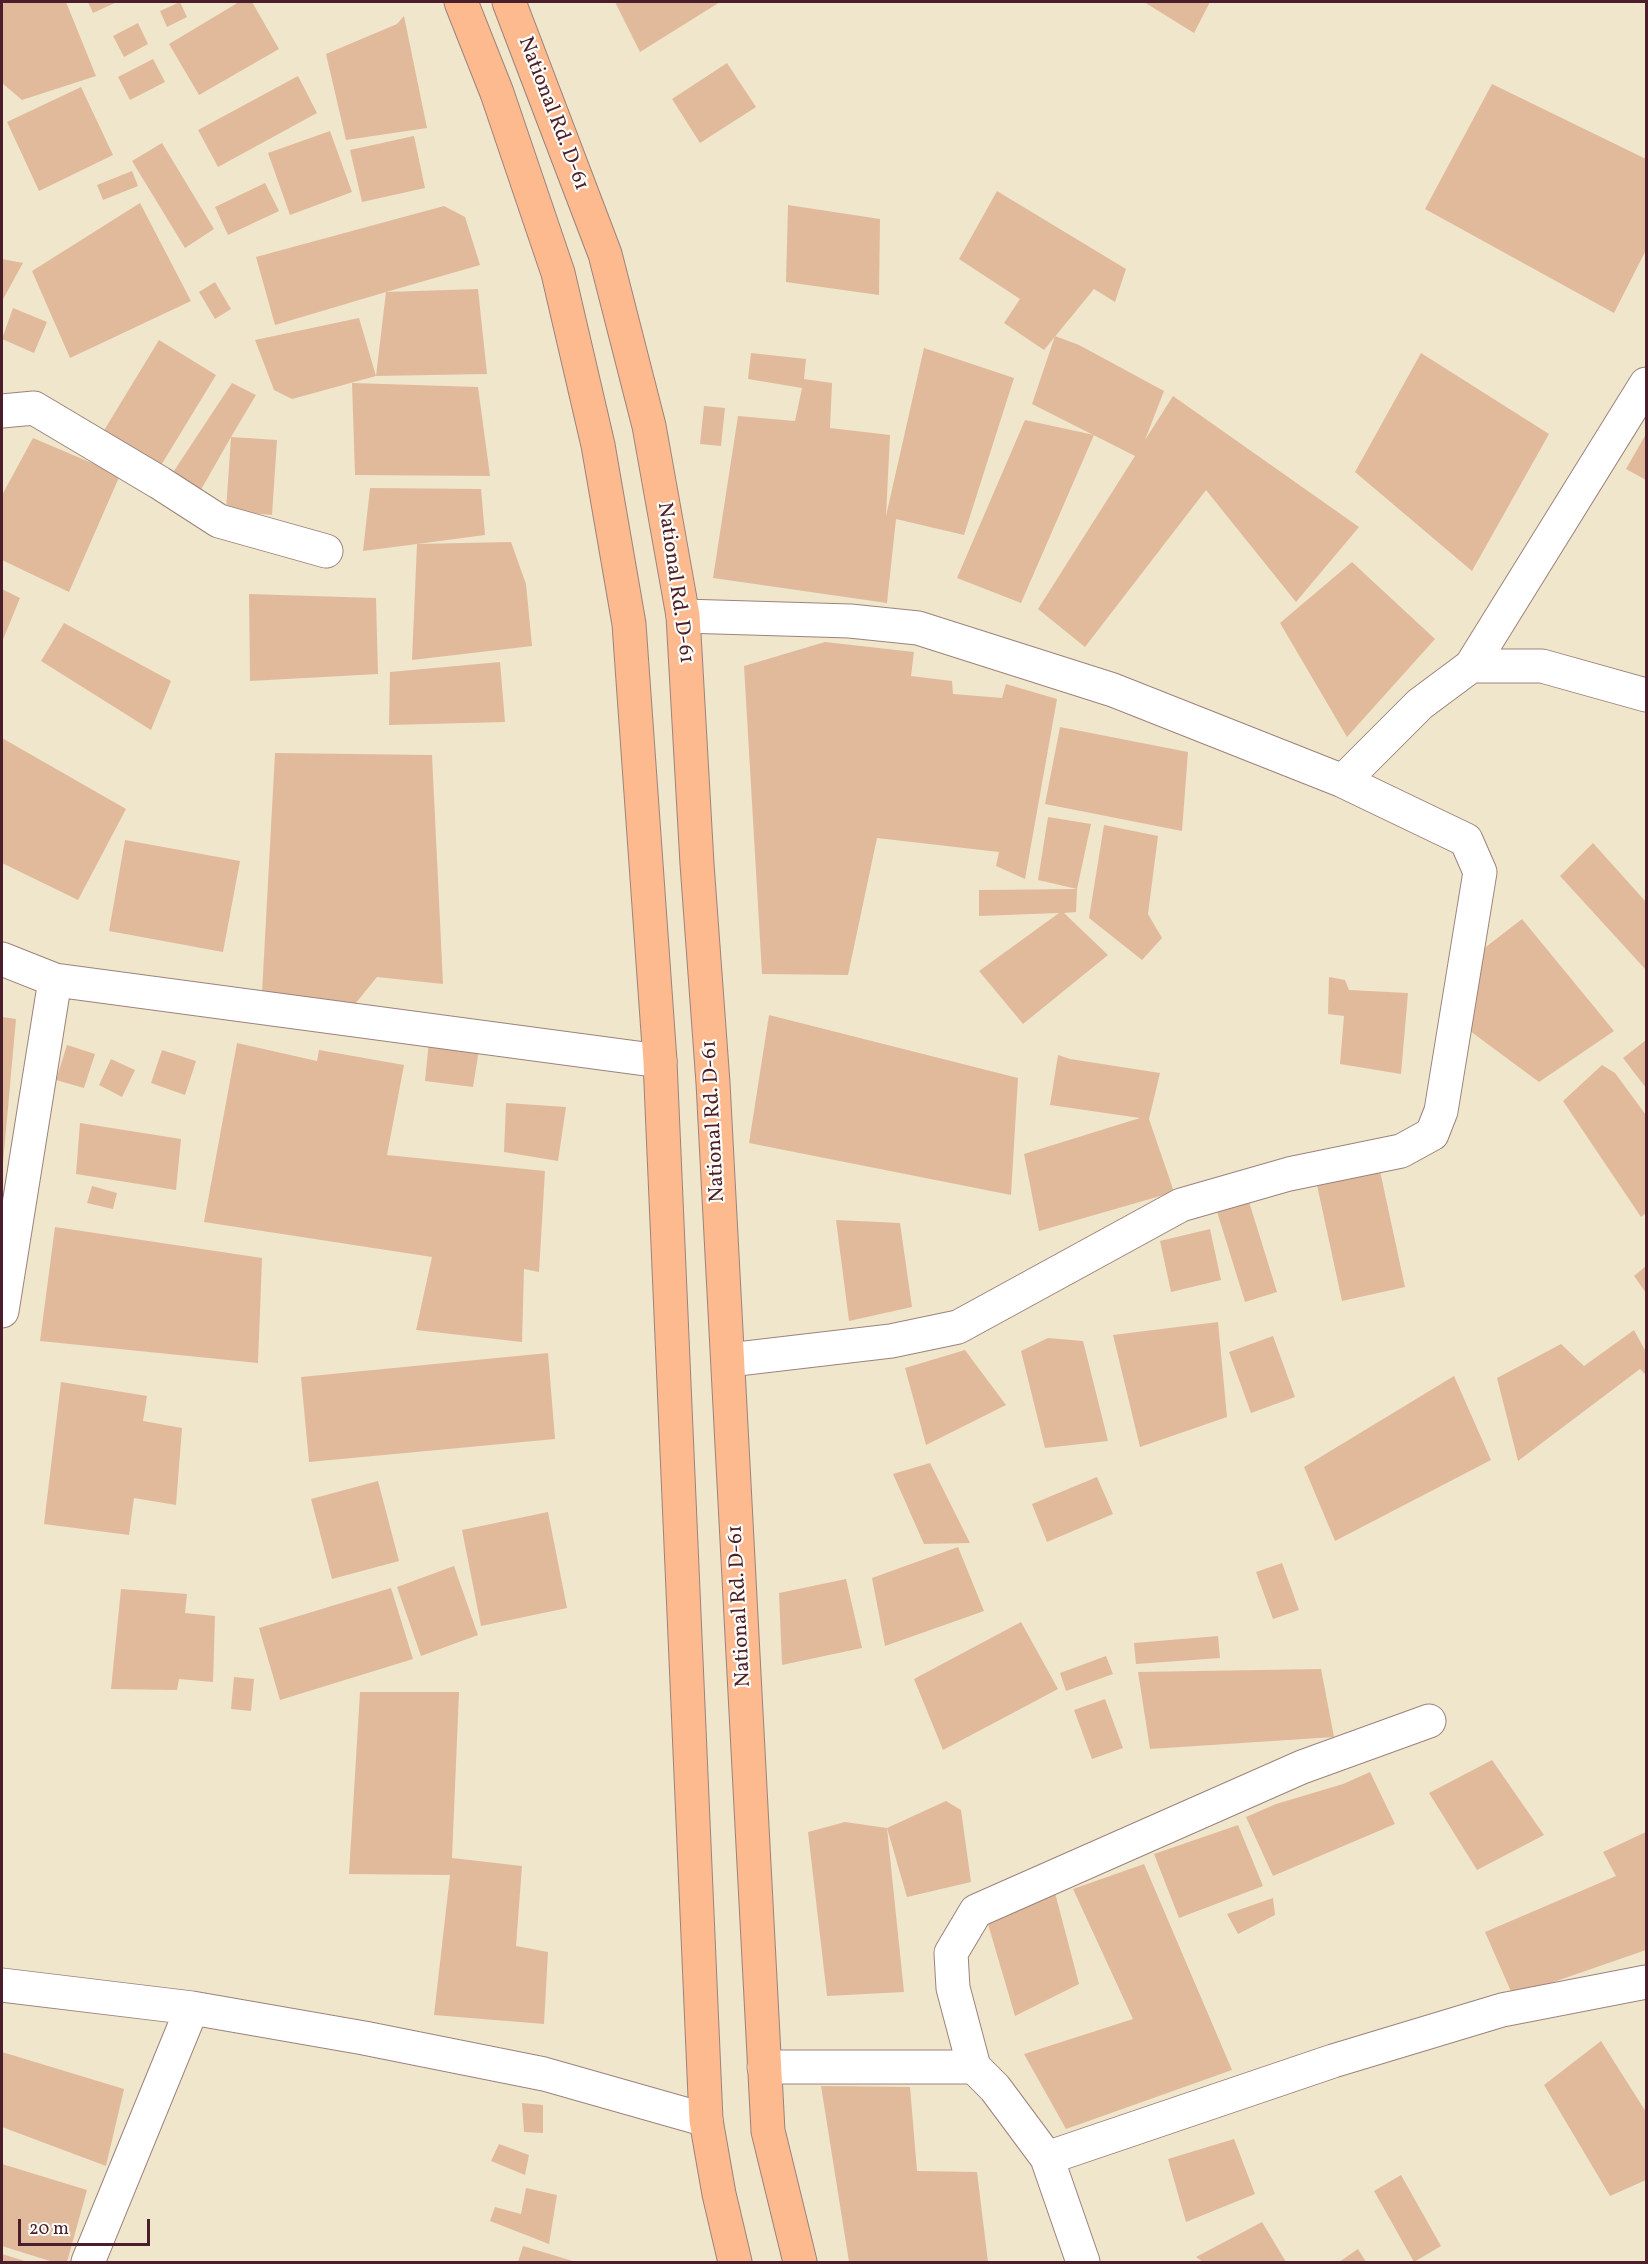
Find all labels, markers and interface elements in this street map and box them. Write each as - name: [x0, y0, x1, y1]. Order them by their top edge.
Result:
- street label: National Rd. D-61: [511, 34, 593, 194]
- street label: National Rd. D-61: [650, 501, 698, 665]
- street label: National Rd. D-61: [698, 1039, 732, 1203]
- street label: National Rd. D-61: [724, 1524, 758, 1688]
- scale bar: [21, 2207, 153, 2245]
- text: 20 m: [29, 2217, 69, 2242]

